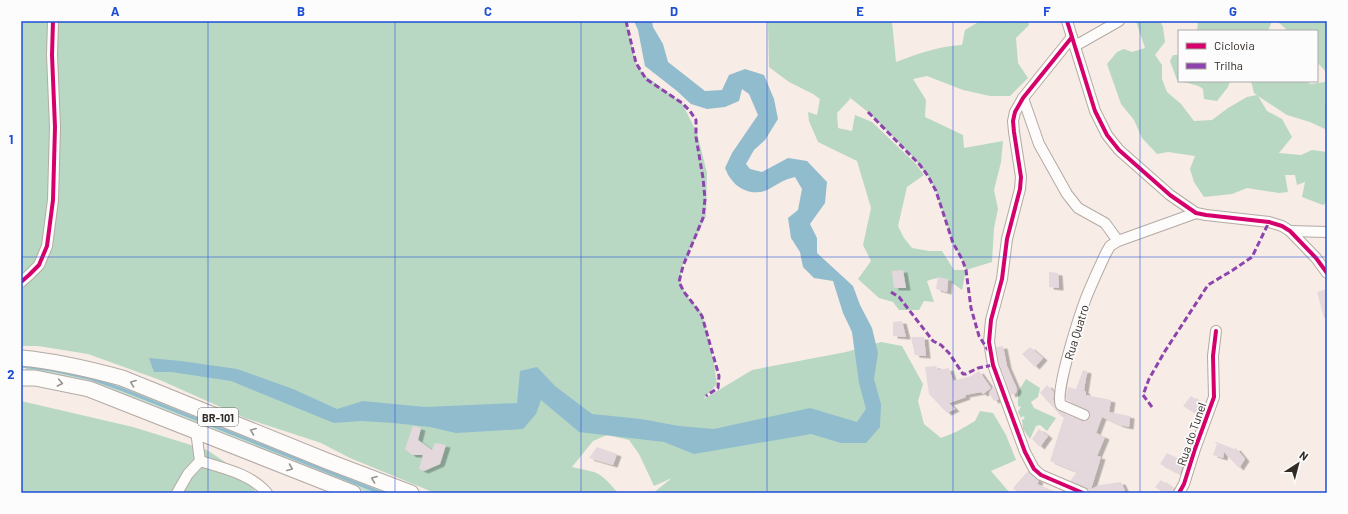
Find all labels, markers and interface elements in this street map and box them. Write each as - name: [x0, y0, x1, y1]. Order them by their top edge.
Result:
- text: A: [111, 3, 120, 19]
- text: B: [297, 3, 305, 19]
- text: C: [484, 3, 492, 19]
- text: D: [670, 3, 678, 19]
- text: E: [856, 3, 864, 19]
- text: F: [1043, 3, 1051, 19]
- text: G: [1229, 3, 1237, 19]
- legend: [1178, 30, 1318, 82]
- text: Ciclovia: [1214, 38, 1255, 52]
- text: Trilha: [1214, 58, 1243, 72]
- text: 1: [9, 131, 13, 147]
- street label: Rua Quatro: [1061, 303, 1091, 361]
- text: 2: [7, 366, 15, 382]
- one-way arrow: [56, 378, 63, 387]
- one-way arrow: [129, 379, 136, 387]
- street label: Rua do Tunel: [1174, 400, 1208, 468]
- road number: BR-101: [198, 408, 238, 426]
- one-way arrow: [250, 428, 258, 436]
- north arrow: [1278, 444, 1318, 484]
- text: N: [1297, 448, 1311, 463]
- one-way arrow: [286, 463, 293, 471]
- one-way arrow: [371, 476, 378, 484]

